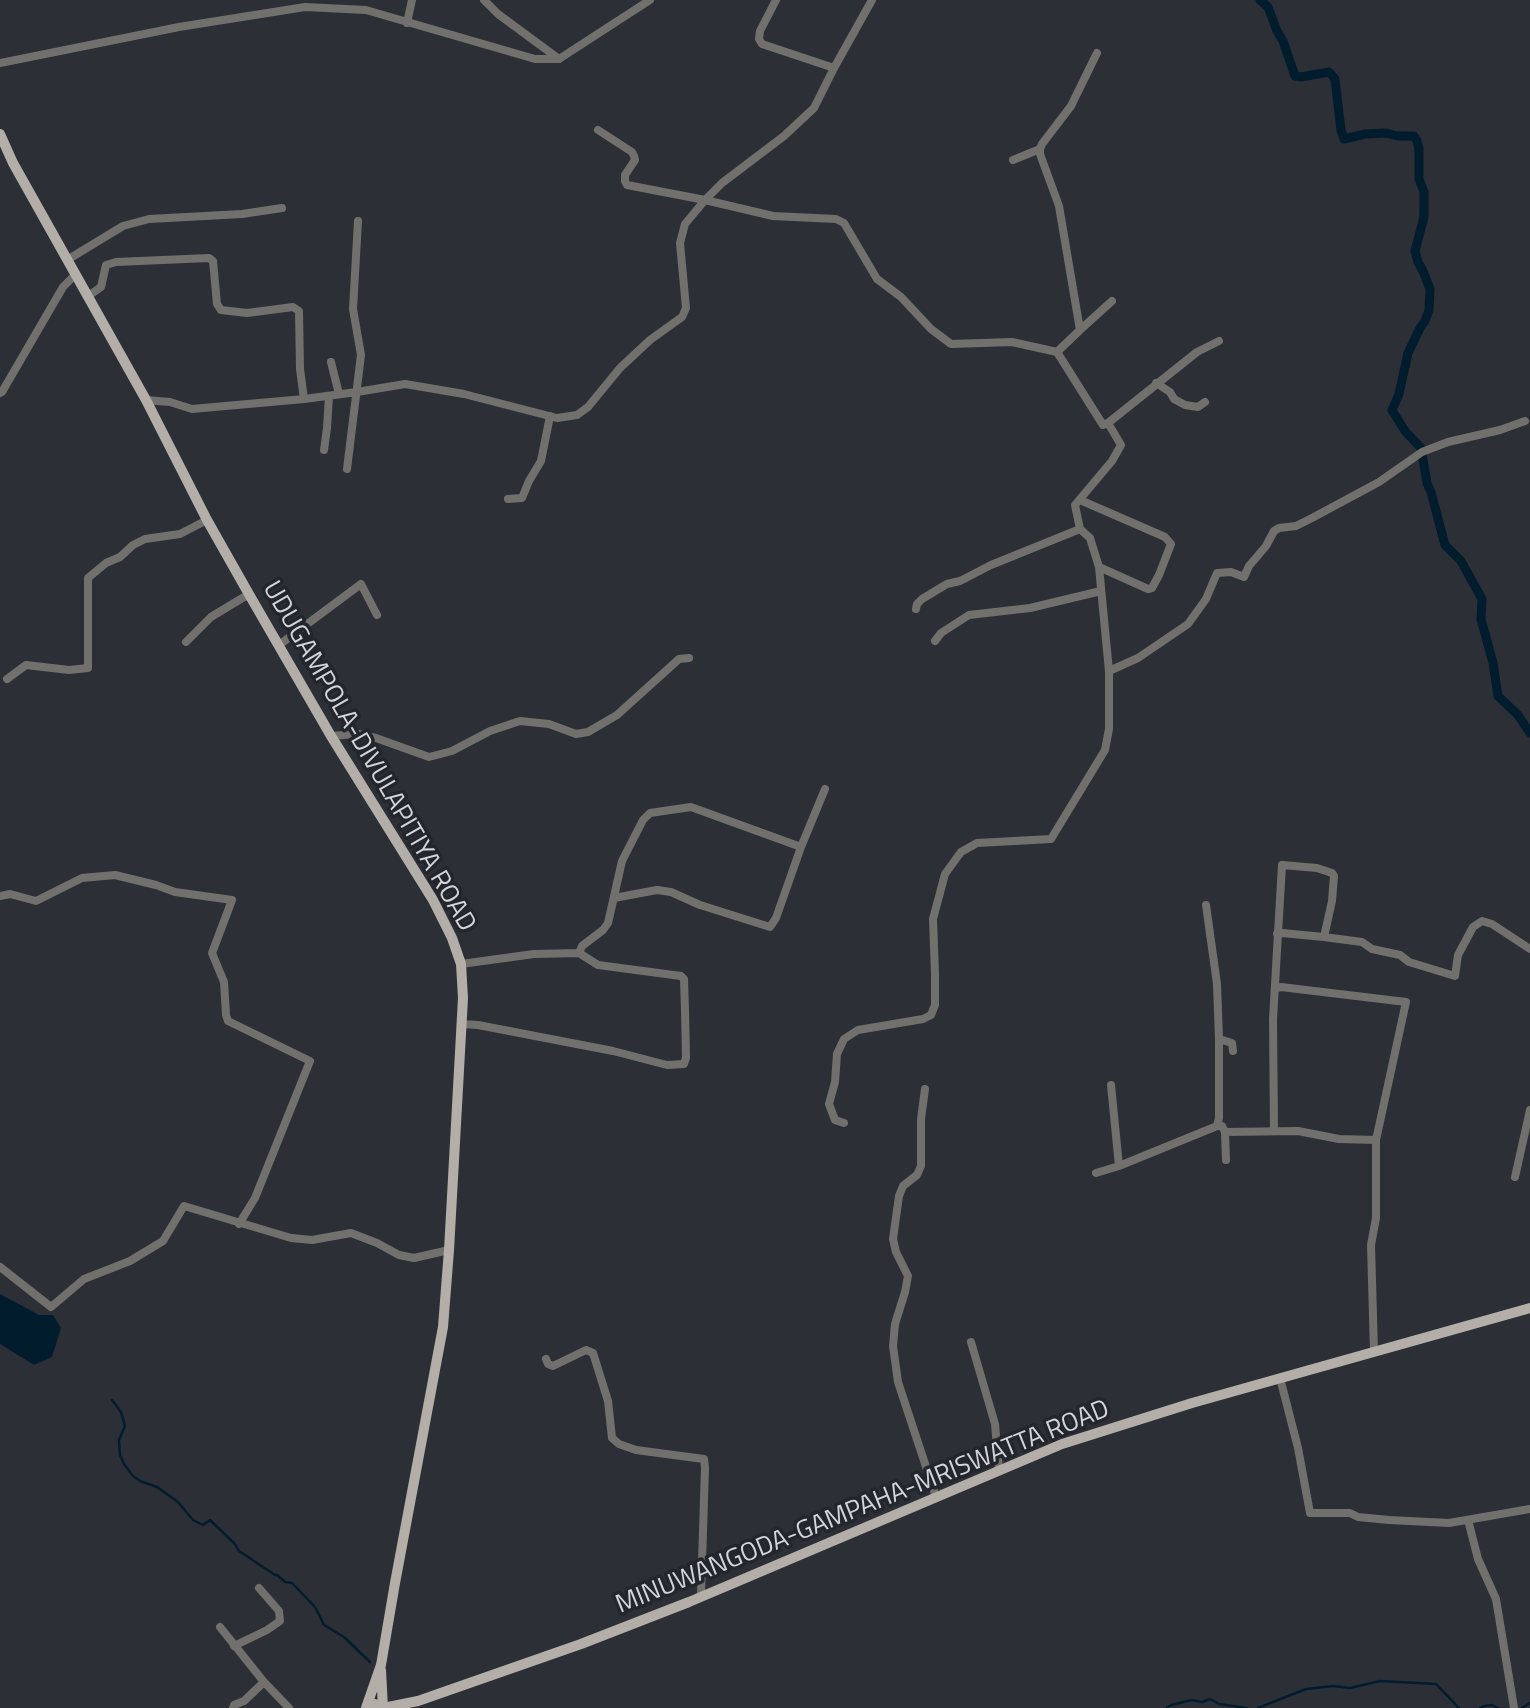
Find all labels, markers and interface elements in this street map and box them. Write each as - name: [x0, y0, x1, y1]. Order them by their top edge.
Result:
- street label: UDUGAMPOLA-DIVULAPITIYA ROAD: [255, 576, 481, 938]
- street label: MINUWANGODA-GAMPAHA-MRISWATTA ROAD: [612, 1394, 1114, 1622]

